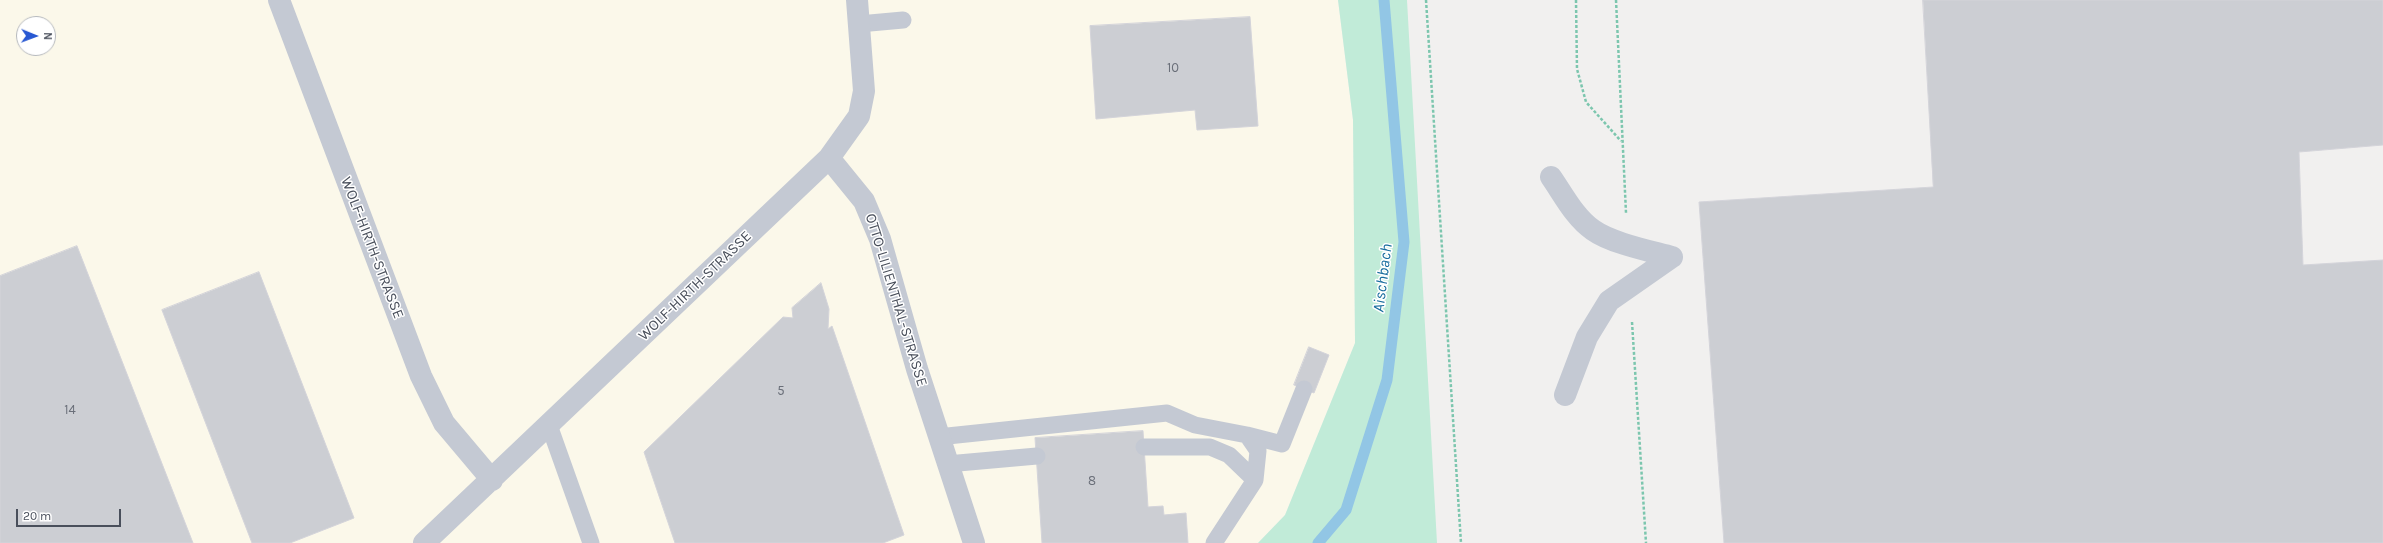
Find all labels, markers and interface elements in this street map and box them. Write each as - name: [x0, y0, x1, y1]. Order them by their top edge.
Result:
- north arrow: [16, 16, 56, 56]
- text: N: [41, 32, 54, 40]
- house number: 10: [1167, 60, 1179, 76]
- street label: WOLF-HIRTH-STRASSE: [337, 175, 407, 321]
- street label: OTTO-LILIENTHAL-STRASSE: [861, 211, 931, 389]
- street label: WOLF-HIRTH-STRASSE: [635, 227, 755, 345]
- water label: Aischbach: [1369, 243, 1397, 313]
- house number: 5: [777, 383, 785, 399]
- house number: 14: [64, 402, 76, 418]
- house number: 8: [1088, 473, 1096, 489]
- scale bar: [18, 501, 123, 527]
- text: 20 m: [23, 509, 51, 523]

